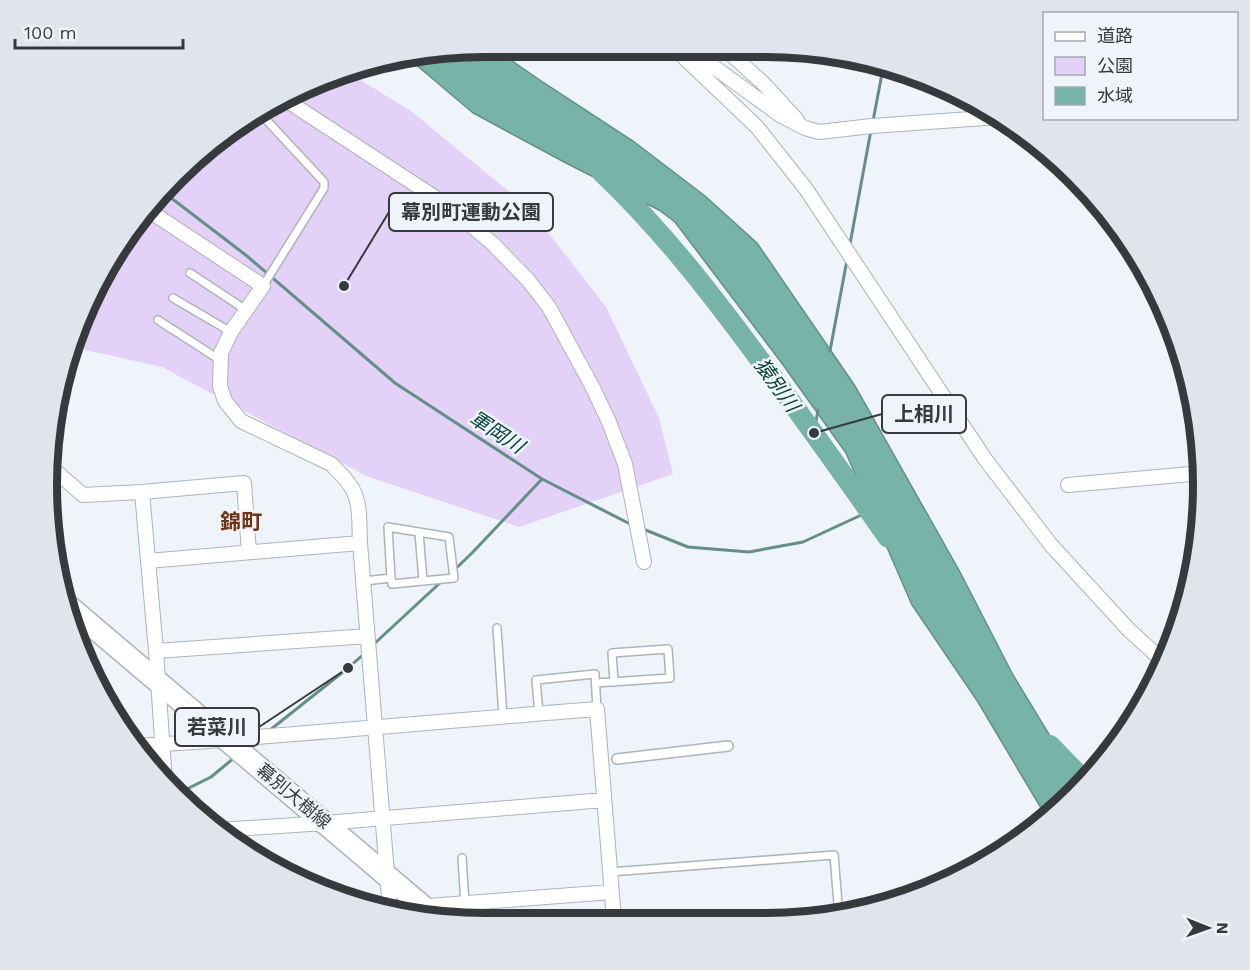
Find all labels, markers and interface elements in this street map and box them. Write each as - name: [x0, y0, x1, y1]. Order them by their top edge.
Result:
- scale bar: [15, 12, 183, 50]
- legend: [1043, 12, 1238, 120]
- text: 100 m: [24, 22, 77, 43]
- text: 道路: [1097, 25, 1133, 46]
- text: 公園: [1097, 55, 1133, 76]
- text: 水域: [1097, 85, 1133, 106]
- callout: 幕別町運動公園: [389, 193, 553, 231]
- text: 幕別町運動公園: [401, 200, 541, 224]
- water label: 猿別川: [750, 354, 806, 418]
- callout: 上相川: [882, 395, 966, 433]
- text: 上相川: [894, 402, 954, 426]
- water label: 軍岡川: [465, 406, 530, 459]
- district label: 錦町: [220, 509, 262, 534]
- callout: 若菜川: [175, 708, 259, 746]
- text: 若菜川: [187, 715, 247, 739]
- street label: 幕別大樹線: [253, 759, 335, 833]
- north arrow: [1178, 898, 1238, 958]
- text: N: [1213, 922, 1232, 934]

